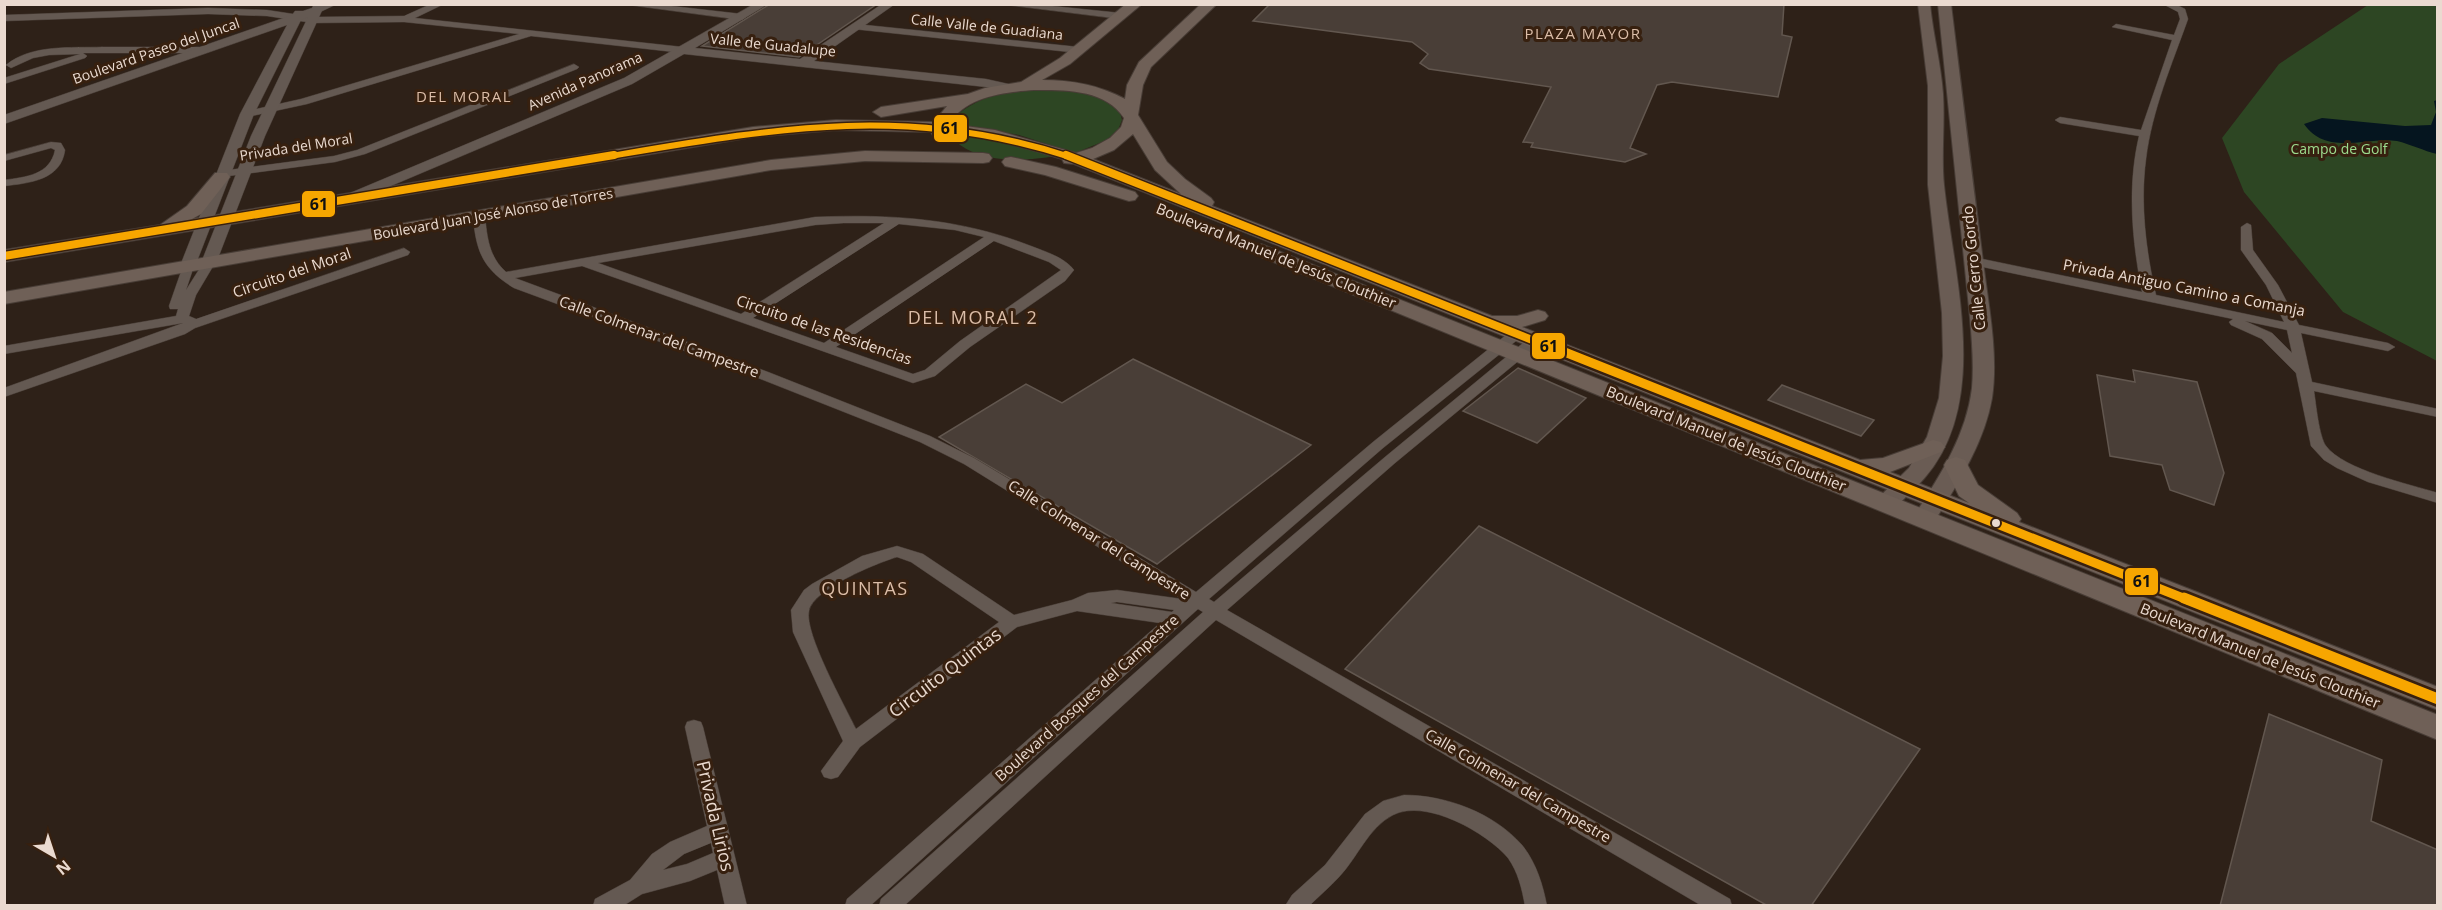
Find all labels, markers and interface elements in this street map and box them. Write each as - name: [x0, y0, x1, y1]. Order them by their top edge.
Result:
- street label: Calle Valle de Guadiana: [910, 9, 1064, 44]
- street label: Boulevard Paseo del Juncal: [70, 13, 242, 88]
- district label: PLAZA MAYOR: [1524, 23, 1642, 43]
- street label: Valle de Guadalupe: [709, 28, 837, 61]
- street label: Avenida Panorama: [525, 47, 645, 114]
- district label: DEL MORAL: [416, 86, 512, 106]
- line badge: 61: [933, 114, 968, 143]
- text: 61: [941, 117, 959, 139]
- street label: Privada del Moral: [238, 128, 354, 165]
- park label: Campo de Golf: [2290, 139, 2389, 158]
- street label: Boulevard Juan José Alonso de Torres: [372, 183, 615, 244]
- line badge: 61: [301, 190, 336, 218]
- text: 61: [310, 193, 328, 215]
- street label: Boulevard Manuel de Jesús Clouthier: [1153, 198, 1399, 313]
- street label: Calle Cerro Gordo: [1957, 205, 1989, 331]
- street label: Circuito del Moral: [230, 242, 353, 302]
- street label: Privada Antiguo Camino a Comanja: [2061, 254, 2307, 320]
- street label: Circuito de las Residencias: [734, 290, 915, 369]
- street label: Calle Colmenar del Campestre: [557, 291, 762, 382]
- district label: DEL MORAL 2: [908, 305, 1038, 329]
- line badge: 61: [1531, 332, 1566, 360]
- text: 61: [1540, 335, 1558, 357]
- street label: Boulevard Manuel de Jesús Clouthier: [1603, 381, 1849, 496]
- street label: Calle Colmenar del Campestre: [1005, 475, 1194, 604]
- unlabelled marker: [1990, 517, 2002, 529]
- line badge: 61: [2124, 567, 2159, 596]
- text: 61: [2133, 570, 2151, 592]
- district label: QUINTAS: [821, 576, 909, 600]
- street label: Boulevard Manuel de Jesús Clouthier: [2137, 598, 2383, 713]
- street label: Boulevard Bosques del Campestre: [990, 609, 1182, 785]
- street label: Circuito Quintas: [883, 622, 1006, 722]
- street label: Calle Colmenar del Campestre: [1422, 724, 1615, 847]
- street label: Privada Lirios: [692, 758, 740, 873]
- north arrow: [24, 826, 84, 886]
- text: N: [51, 855, 75, 880]

